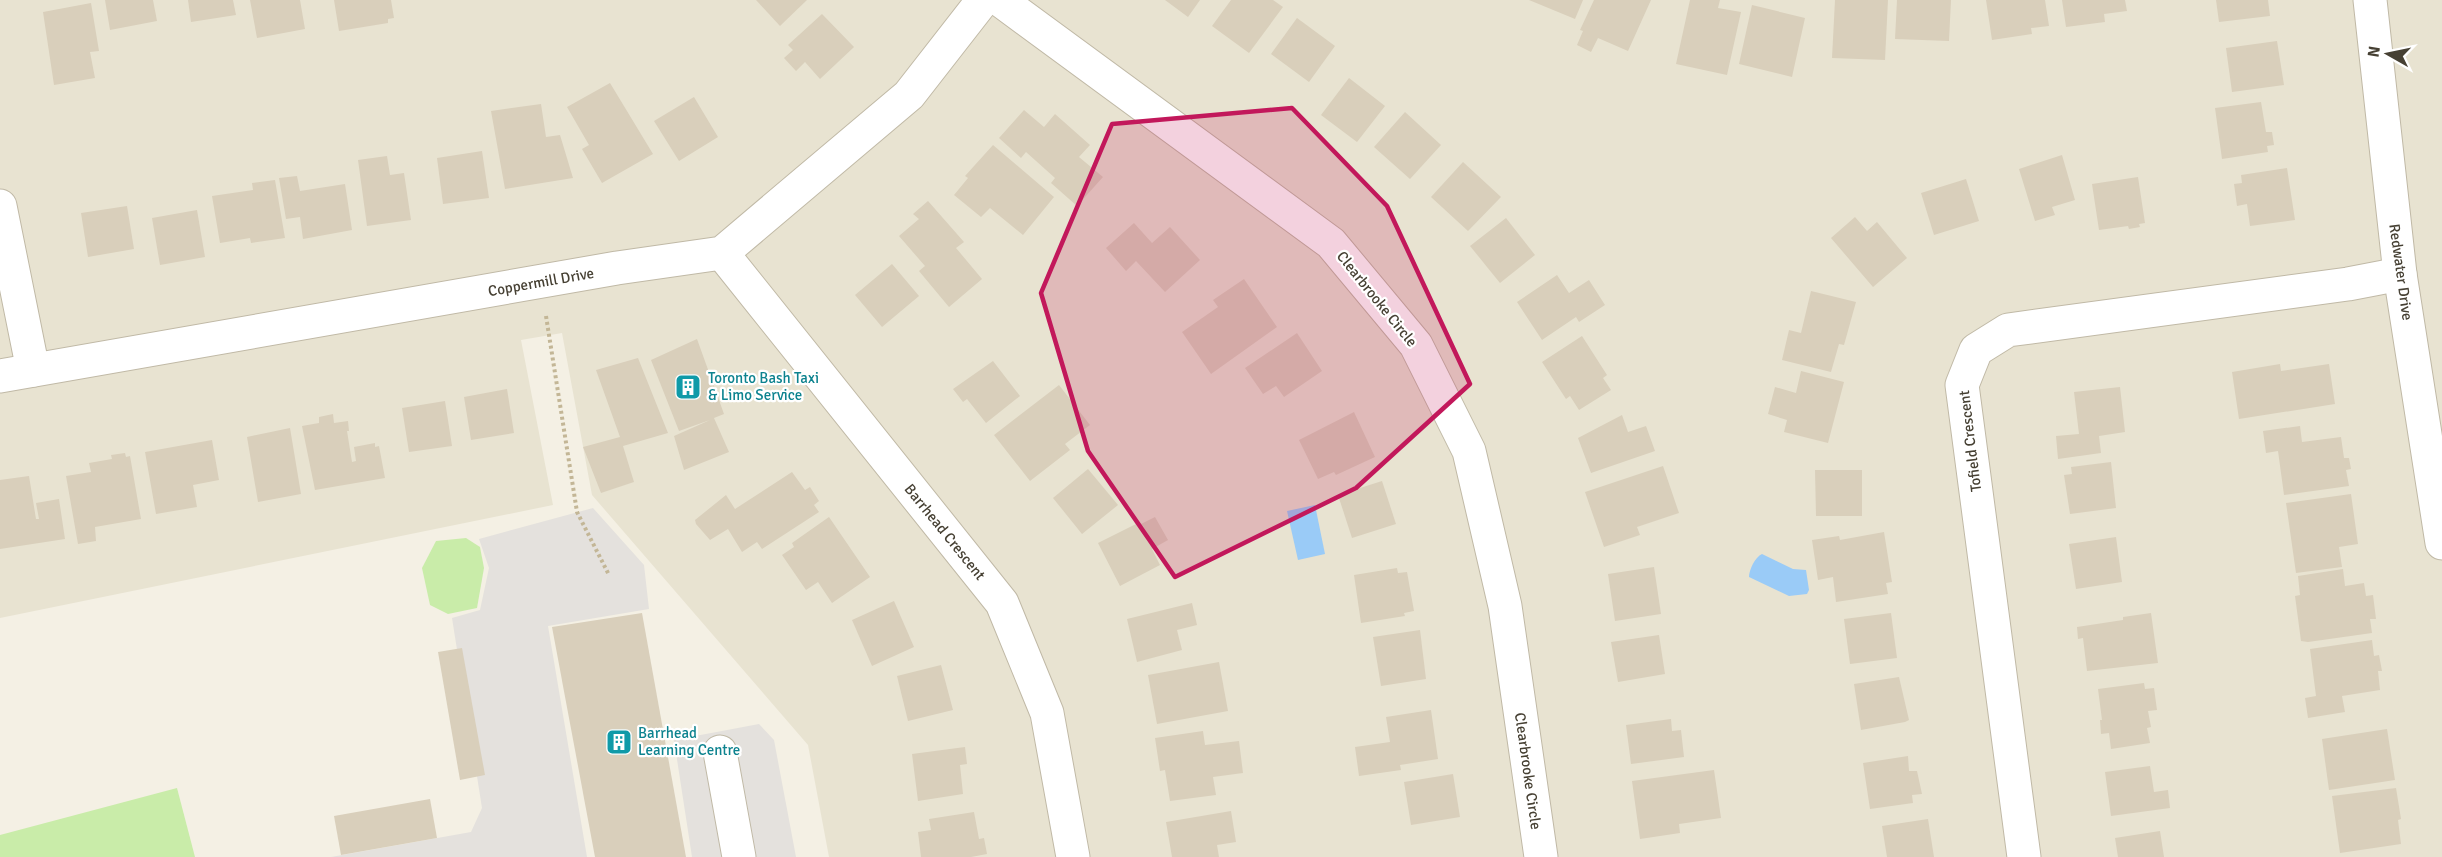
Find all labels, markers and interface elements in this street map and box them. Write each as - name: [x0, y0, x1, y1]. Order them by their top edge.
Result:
- north arrow: [2358, 24, 2418, 84]
- text: N: [2363, 45, 2385, 59]
- street label: Redwater Drive: [2385, 223, 2417, 321]
- street label: Clearbrooke Circle: [1333, 248, 1421, 350]
- street label: Coppermill Drive: [487, 264, 595, 300]
- place label: Toronto Bash Taxi & Limo Service: [708, 369, 819, 404]
- building icon: Toronto Bash Taxi & Limo Service: [673, 372, 703, 402]
- street label: Tofield Crescent: [1955, 389, 1985, 493]
- street label: Barrhead Crescent: [901, 480, 989, 584]
- street label: Clearbrooke Circle: [1511, 711, 1545, 831]
- place label: Barrhead Learning Centre: [638, 724, 740, 759]
- building icon: Barrhead Learning Centre: [604, 727, 634, 757]

